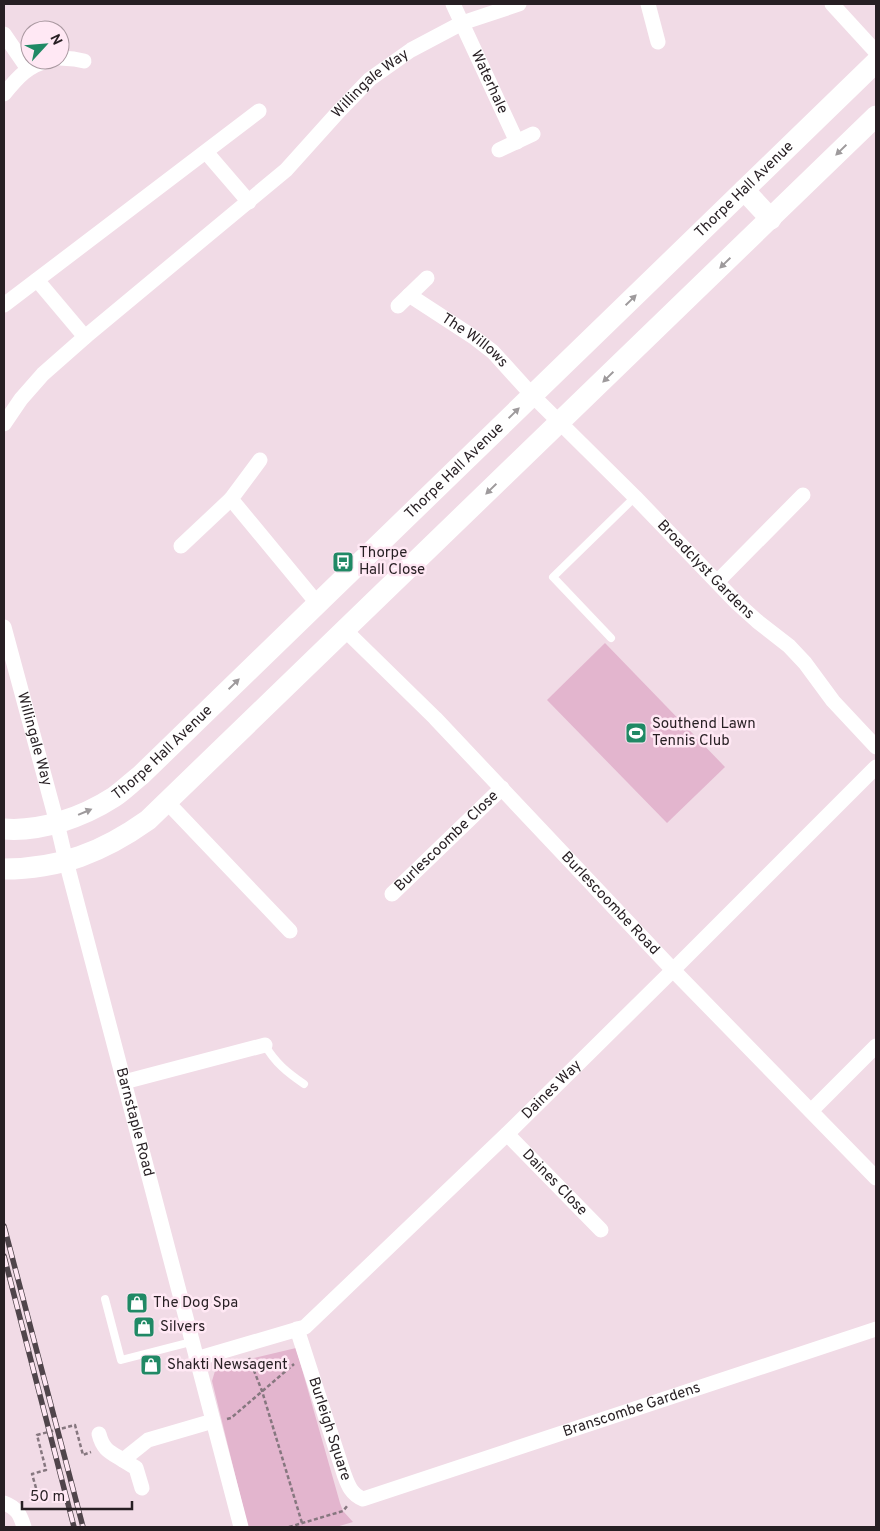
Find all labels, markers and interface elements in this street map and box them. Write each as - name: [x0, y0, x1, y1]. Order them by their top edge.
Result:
- north arrow: [20, 20, 70, 70]
- text: N: [45, 32, 65, 48]
- street label: Willingale Way: [328, 45, 413, 122]
- street label: Waterhale: [466, 47, 512, 117]
- street label: Thorpe Hall Avenue: [691, 137, 798, 242]
- one-way arrow: [836, 144, 848, 156]
- one-way arrow: [719, 257, 731, 269]
- one-way arrow: [624, 294, 636, 306]
- street label: The Willows: [438, 309, 512, 372]
- one-way arrow: [602, 370, 614, 382]
- one-way arrow: [508, 407, 520, 419]
- street label: Thorpe Hall Avenue: [401, 419, 508, 523]
- one-way arrow: [485, 483, 497, 495]
- street label: Broadclyst Gardens: [653, 516, 758, 624]
- place label: Thorpe Hall Close: [359, 544, 425, 580]
- bus stop icon: Thorpe Hall Close: [331, 550, 355, 574]
- one-way arrow: [227, 678, 239, 690]
- street label: Willingale Way: [13, 690, 56, 788]
- street label: Thorpe Hall Avenue: [108, 701, 217, 805]
- place label: Southend Lawn Tennis Club: [652, 715, 756, 751]
- sports icon: Southend Lawn Tennis Club: [624, 721, 648, 745]
- street label: Burlescoombe Close: [391, 787, 503, 896]
- one-way arrow: [78, 808, 92, 816]
- street label: Burlescoombe Road: [557, 848, 664, 959]
- street label: Daines Way: [518, 1056, 586, 1123]
- street label: Barnstaple Road: [111, 1066, 158, 1178]
- street label: Daines Close: [518, 1145, 591, 1220]
- shop icon: The Dog Spa: [125, 1291, 149, 1315]
- place label: The Dog Spa: [153, 1294, 238, 1313]
- shop icon: Silvers: [132, 1315, 156, 1339]
- place label: Silvers: [160, 1318, 205, 1337]
- shop icon: Shakti Newsagent: [139, 1353, 163, 1377]
- place label: Shakti Newsagent: [167, 1356, 288, 1375]
- street label: Burleigh Square: [304, 1375, 355, 1483]
- street label: Branscombe Gardens: [560, 1378, 703, 1442]
- scale bar: [22, 1478, 132, 1510]
- text: 50 m: [30, 1488, 65, 1507]

